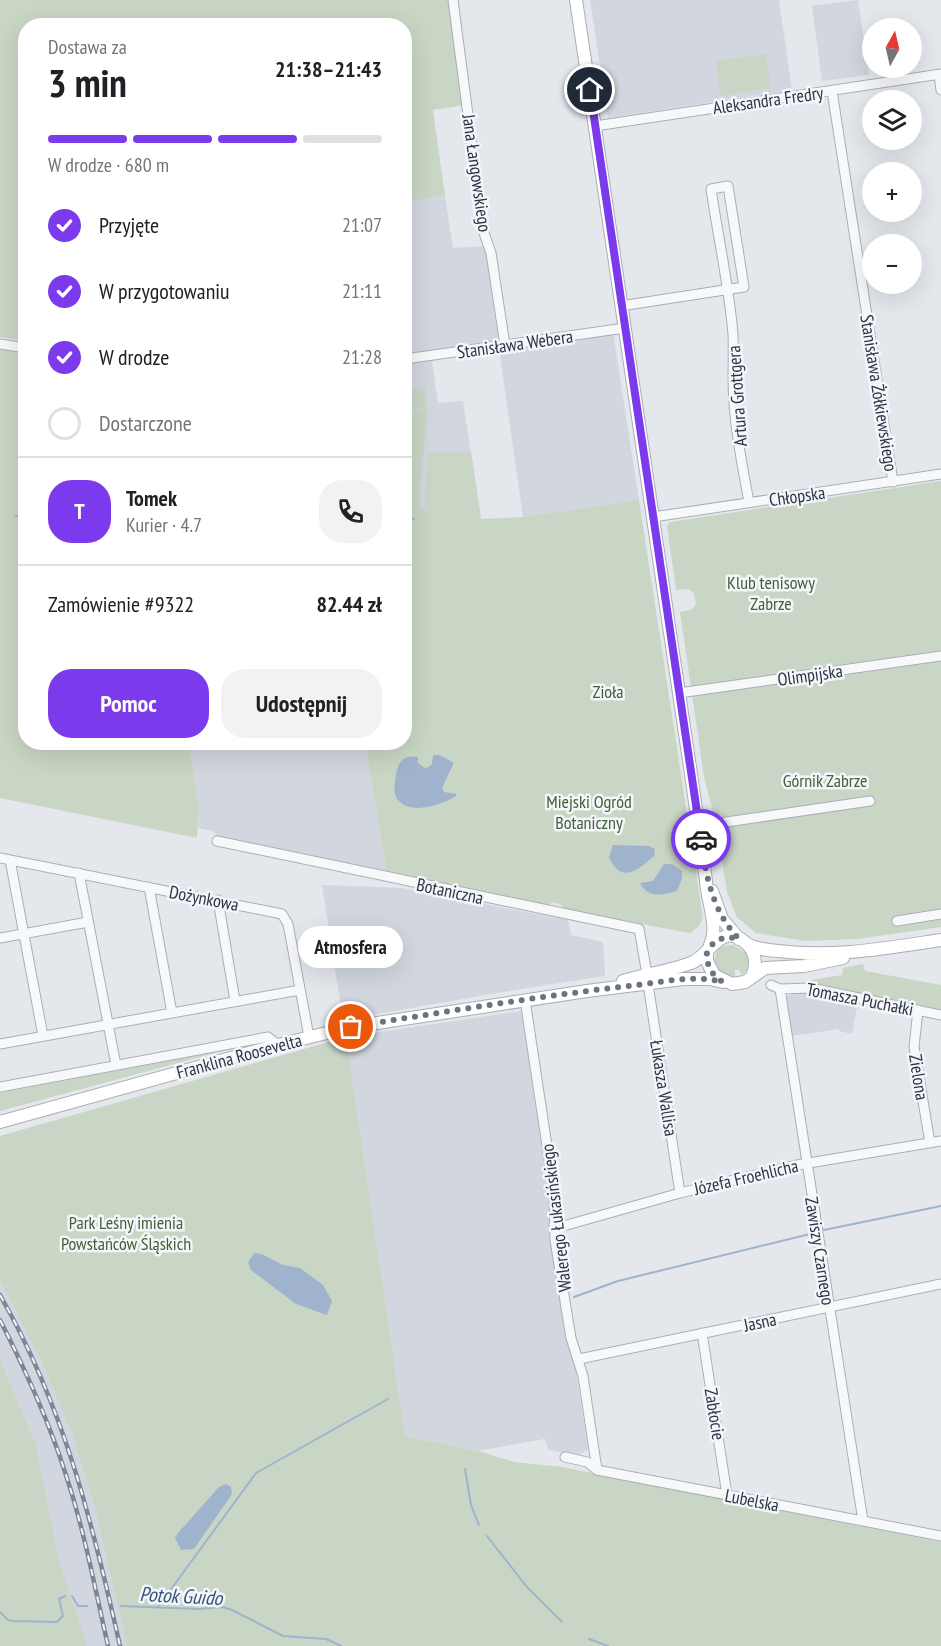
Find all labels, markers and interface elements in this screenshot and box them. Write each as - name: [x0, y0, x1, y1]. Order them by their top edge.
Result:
- north arrow: [862, 18, 922, 78]
- map controls: [862, 18, 922, 294]
- text: Dostawa za: [48, 34, 127, 60]
- text: 21:38–21:43: [275, 55, 382, 83]
- text: 3 min: [48, 57, 127, 108]
- pin: [564, 64, 615, 115]
- icon: home: [573, 73, 606, 106]
- street label: Aleksandra Fredry: [711, 81, 825, 119]
- button: layers: [862, 90, 922, 150]
- street label: Jana Łangowskiego: [457, 112, 497, 234]
- text: W drodze · 680 m: [48, 152, 169, 178]
- button: +: [862, 162, 922, 222]
- icon: check: [48, 209, 81, 242]
- text: Przyjęte: [99, 211, 159, 239]
- text: 21:07: [342, 212, 382, 238]
- button: −: [862, 234, 922, 294]
- icon: check: [48, 275, 81, 308]
- text: W przygotowaniu: [99, 277, 230, 305]
- text: 21:11: [342, 278, 382, 304]
- street label: Stanisława Żółkiewskiego: [855, 313, 903, 473]
- street label: Stanisława Webera: [456, 324, 574, 364]
- icon: check: [48, 341, 81, 374]
- text: W drodze: [99, 343, 169, 371]
- text: 21:28: [342, 344, 382, 370]
- street label: Artura Grottgera: [722, 345, 752, 447]
- text: Dostarczone: [99, 409, 192, 437]
- button: phone: [319, 480, 382, 543]
- street label: Chłopska: [768, 481, 826, 511]
- text: Tomek: [126, 484, 177, 512]
- text: T: [74, 497, 85, 525]
- text: Kurier · 4.7: [126, 512, 202, 538]
- park label: Klub tenisowy Zabrze: [727, 571, 815, 615]
- text: Zamówienie #9322: [48, 590, 194, 618]
- text: 82.44 zł: [317, 590, 382, 618]
- street label: Olimpijska: [776, 659, 844, 691]
- button: Pomoc: [48, 669, 209, 738]
- button: Udostępnij: [221, 669, 382, 738]
- park label: Zioła: [593, 680, 624, 703]
- park label: Górnik Zabrze: [783, 769, 867, 792]
- park label: Miejski Ogród Botaniczny: [546, 790, 632, 834]
- courier: [671, 809, 731, 869]
- icon: car: [685, 823, 718, 856]
- street label: Botaniczna: [414, 873, 486, 909]
- street label: Dożynkowa: [167, 880, 241, 916]
- callout: Atmosfera: [298, 925, 404, 967]
- text: Atmosfera: [314, 934, 387, 960]
- street label: Tomasza Puchałki: [805, 977, 915, 1021]
- pin: [325, 1001, 376, 1052]
- icon: bag: [334, 1010, 367, 1043]
- street label: Franklina Roosevelta: [174, 1028, 304, 1084]
- street label: Łukasza Wallisa: [645, 1038, 683, 1138]
- street label: Zielona: [904, 1052, 934, 1102]
- street label: Walerego Łukasińskiego: [535, 1142, 576, 1293]
- street label: Józefa Froehlicha: [691, 1154, 800, 1200]
- street label: Zawiszy Czarnego: [800, 1195, 840, 1307]
- park label: Park Leśny imienia Powstańców Śląskich: [61, 1211, 191, 1255]
- street label: Jasna: [741, 1307, 778, 1337]
- street label: Zabłocie: [700, 1386, 730, 1442]
- street label: Lubelska: [723, 1483, 781, 1517]
- water label: Potok Guido: [139, 1581, 224, 1611]

